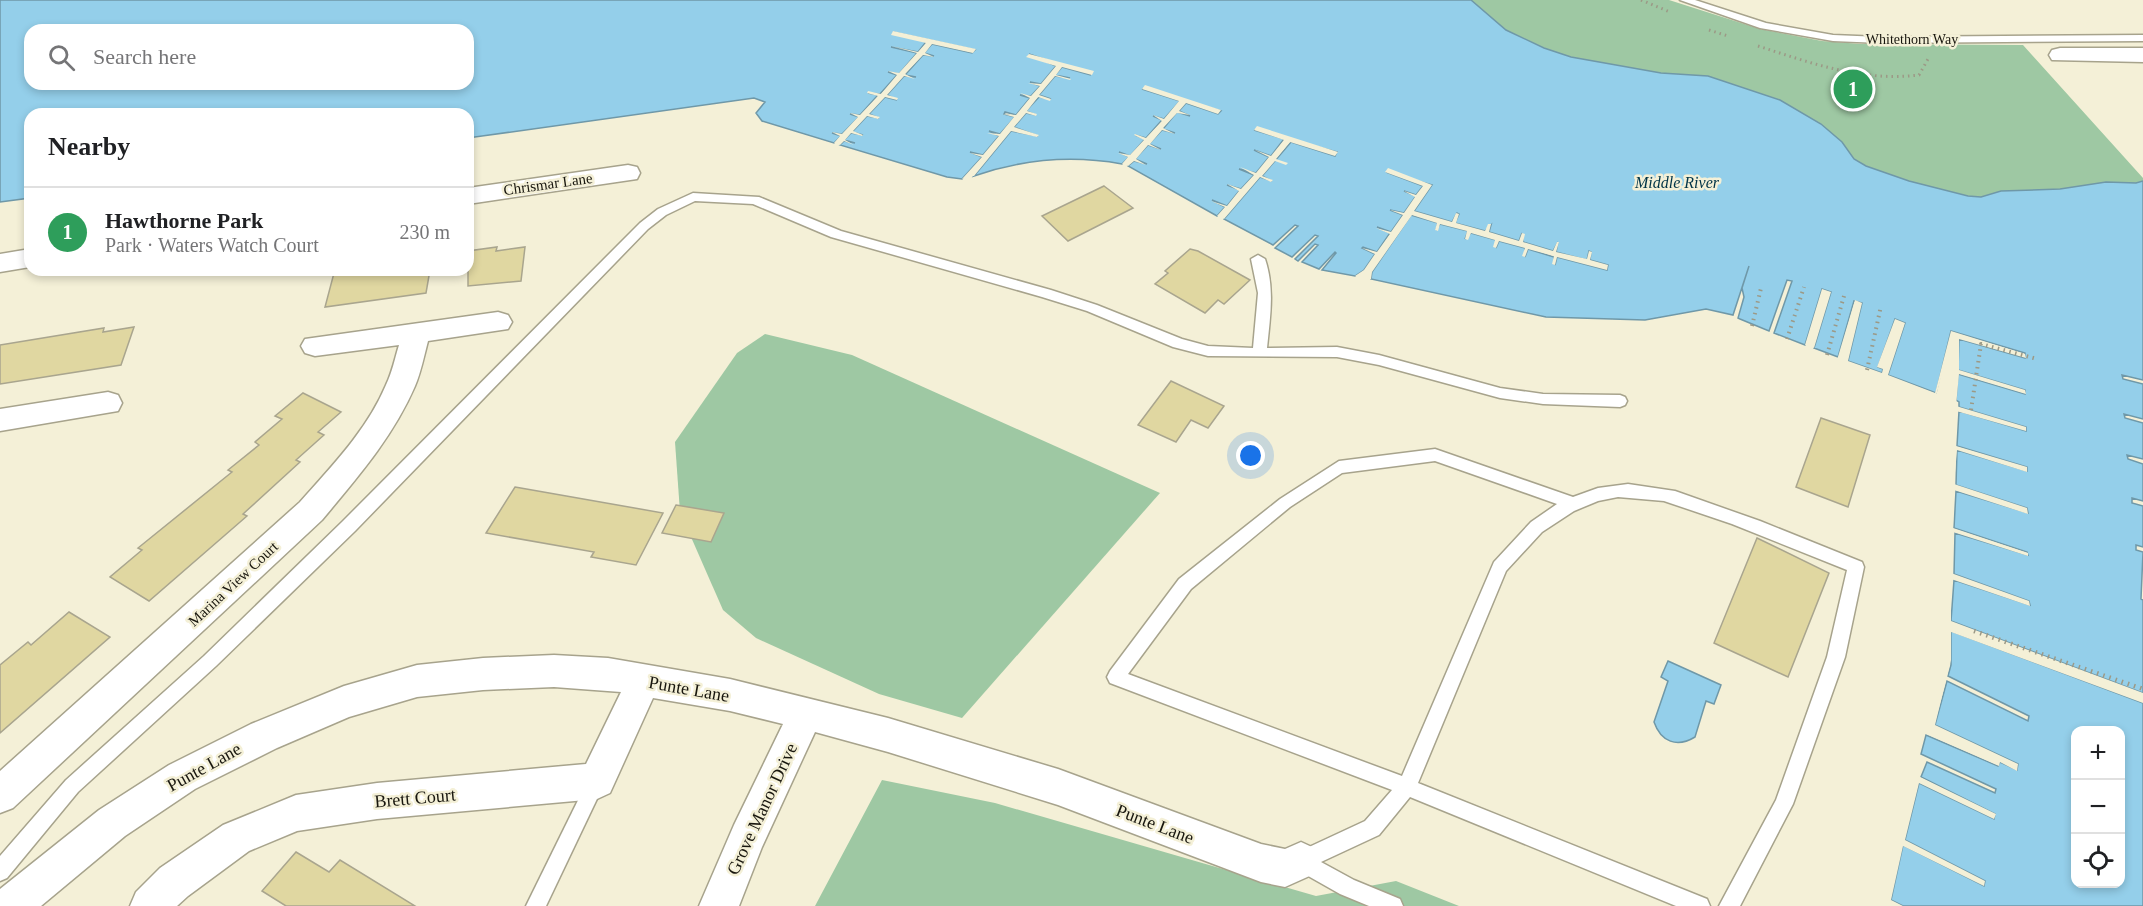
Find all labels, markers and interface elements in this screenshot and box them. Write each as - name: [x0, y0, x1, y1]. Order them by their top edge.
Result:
- search box: [24, 24, 474, 90]
- street label: Whitethorn Way: [1866, 32, 1958, 47]
- icon: search: [45, 41, 78, 74]
- text: Search here: [93, 44, 196, 69]
- pin: 1: [1834, 66, 1872, 112]
- text: Nearby: [48, 132, 130, 161]
- street label: Chrismar Lane: [503, 170, 594, 198]
- water label: Middle River: [1634, 174, 1720, 191]
- text: Hawthorne Park: [105, 208, 263, 233]
- text: 1: [63, 221, 73, 243]
- text: 230 m: [399, 221, 450, 243]
- text: Park · Waters Watch Court: [105, 234, 319, 256]
- your location: [1236, 441, 1265, 470]
- street label: Marina View Court: [185, 538, 282, 630]
- street label: Punte Lane: [647, 672, 731, 706]
- map controls: [2071, 726, 2125, 888]
- button: +: [2071, 726, 2125, 780]
- street label: Punte Lane: [164, 739, 244, 795]
- street label: Grove Manor Drive: [723, 740, 801, 878]
- button: −: [2071, 780, 2125, 834]
- street label: Brett Court: [374, 784, 456, 812]
- street label: Punte Lane: [1113, 800, 1197, 848]
- button: locate: [2071, 834, 2125, 888]

